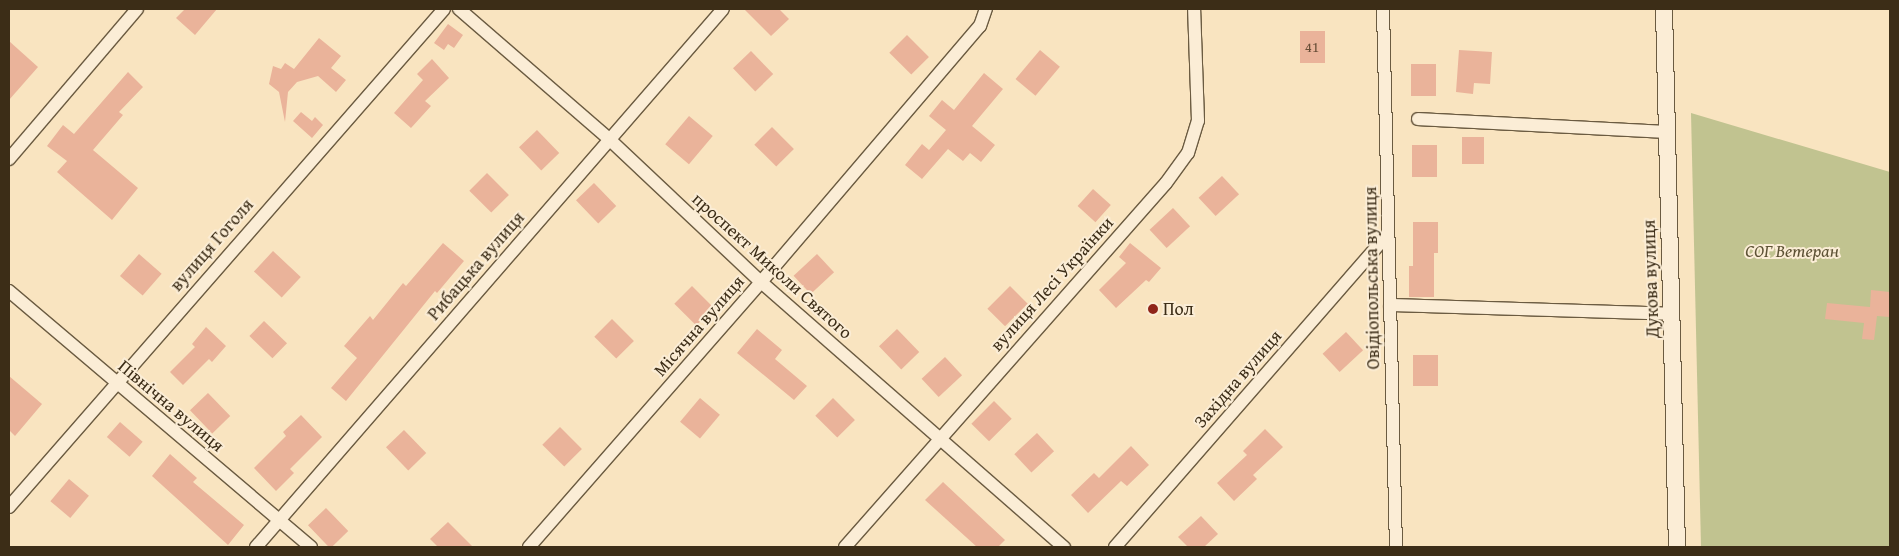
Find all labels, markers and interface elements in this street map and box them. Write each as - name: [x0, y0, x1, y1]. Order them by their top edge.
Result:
- house number: 41: [1305, 38, 1319, 56]
- street label: Овідіопольська вулиця: [1360, 186, 1384, 370]
- street label: проспект Миколи Святого: [687, 188, 857, 344]
- street label: вулиця Гоголя: [166, 194, 258, 296]
- street label: Рибацька вулиця: [423, 207, 529, 325]
- street label: вулиця Лесі Українки: [986, 212, 1118, 356]
- street label: Дукова вулиця: [1638, 219, 1664, 339]
- park label: СОГ Ветеран: [1745, 240, 1839, 262]
- street label: Місячна вулиця: [649, 271, 749, 381]
- place label: Пол: [1163, 298, 1194, 320]
- marker: Пол: [1147, 303, 1159, 315]
- street label: Західна вулиця: [1190, 326, 1286, 432]
- street label: Північна вулиця: [114, 355, 228, 457]

